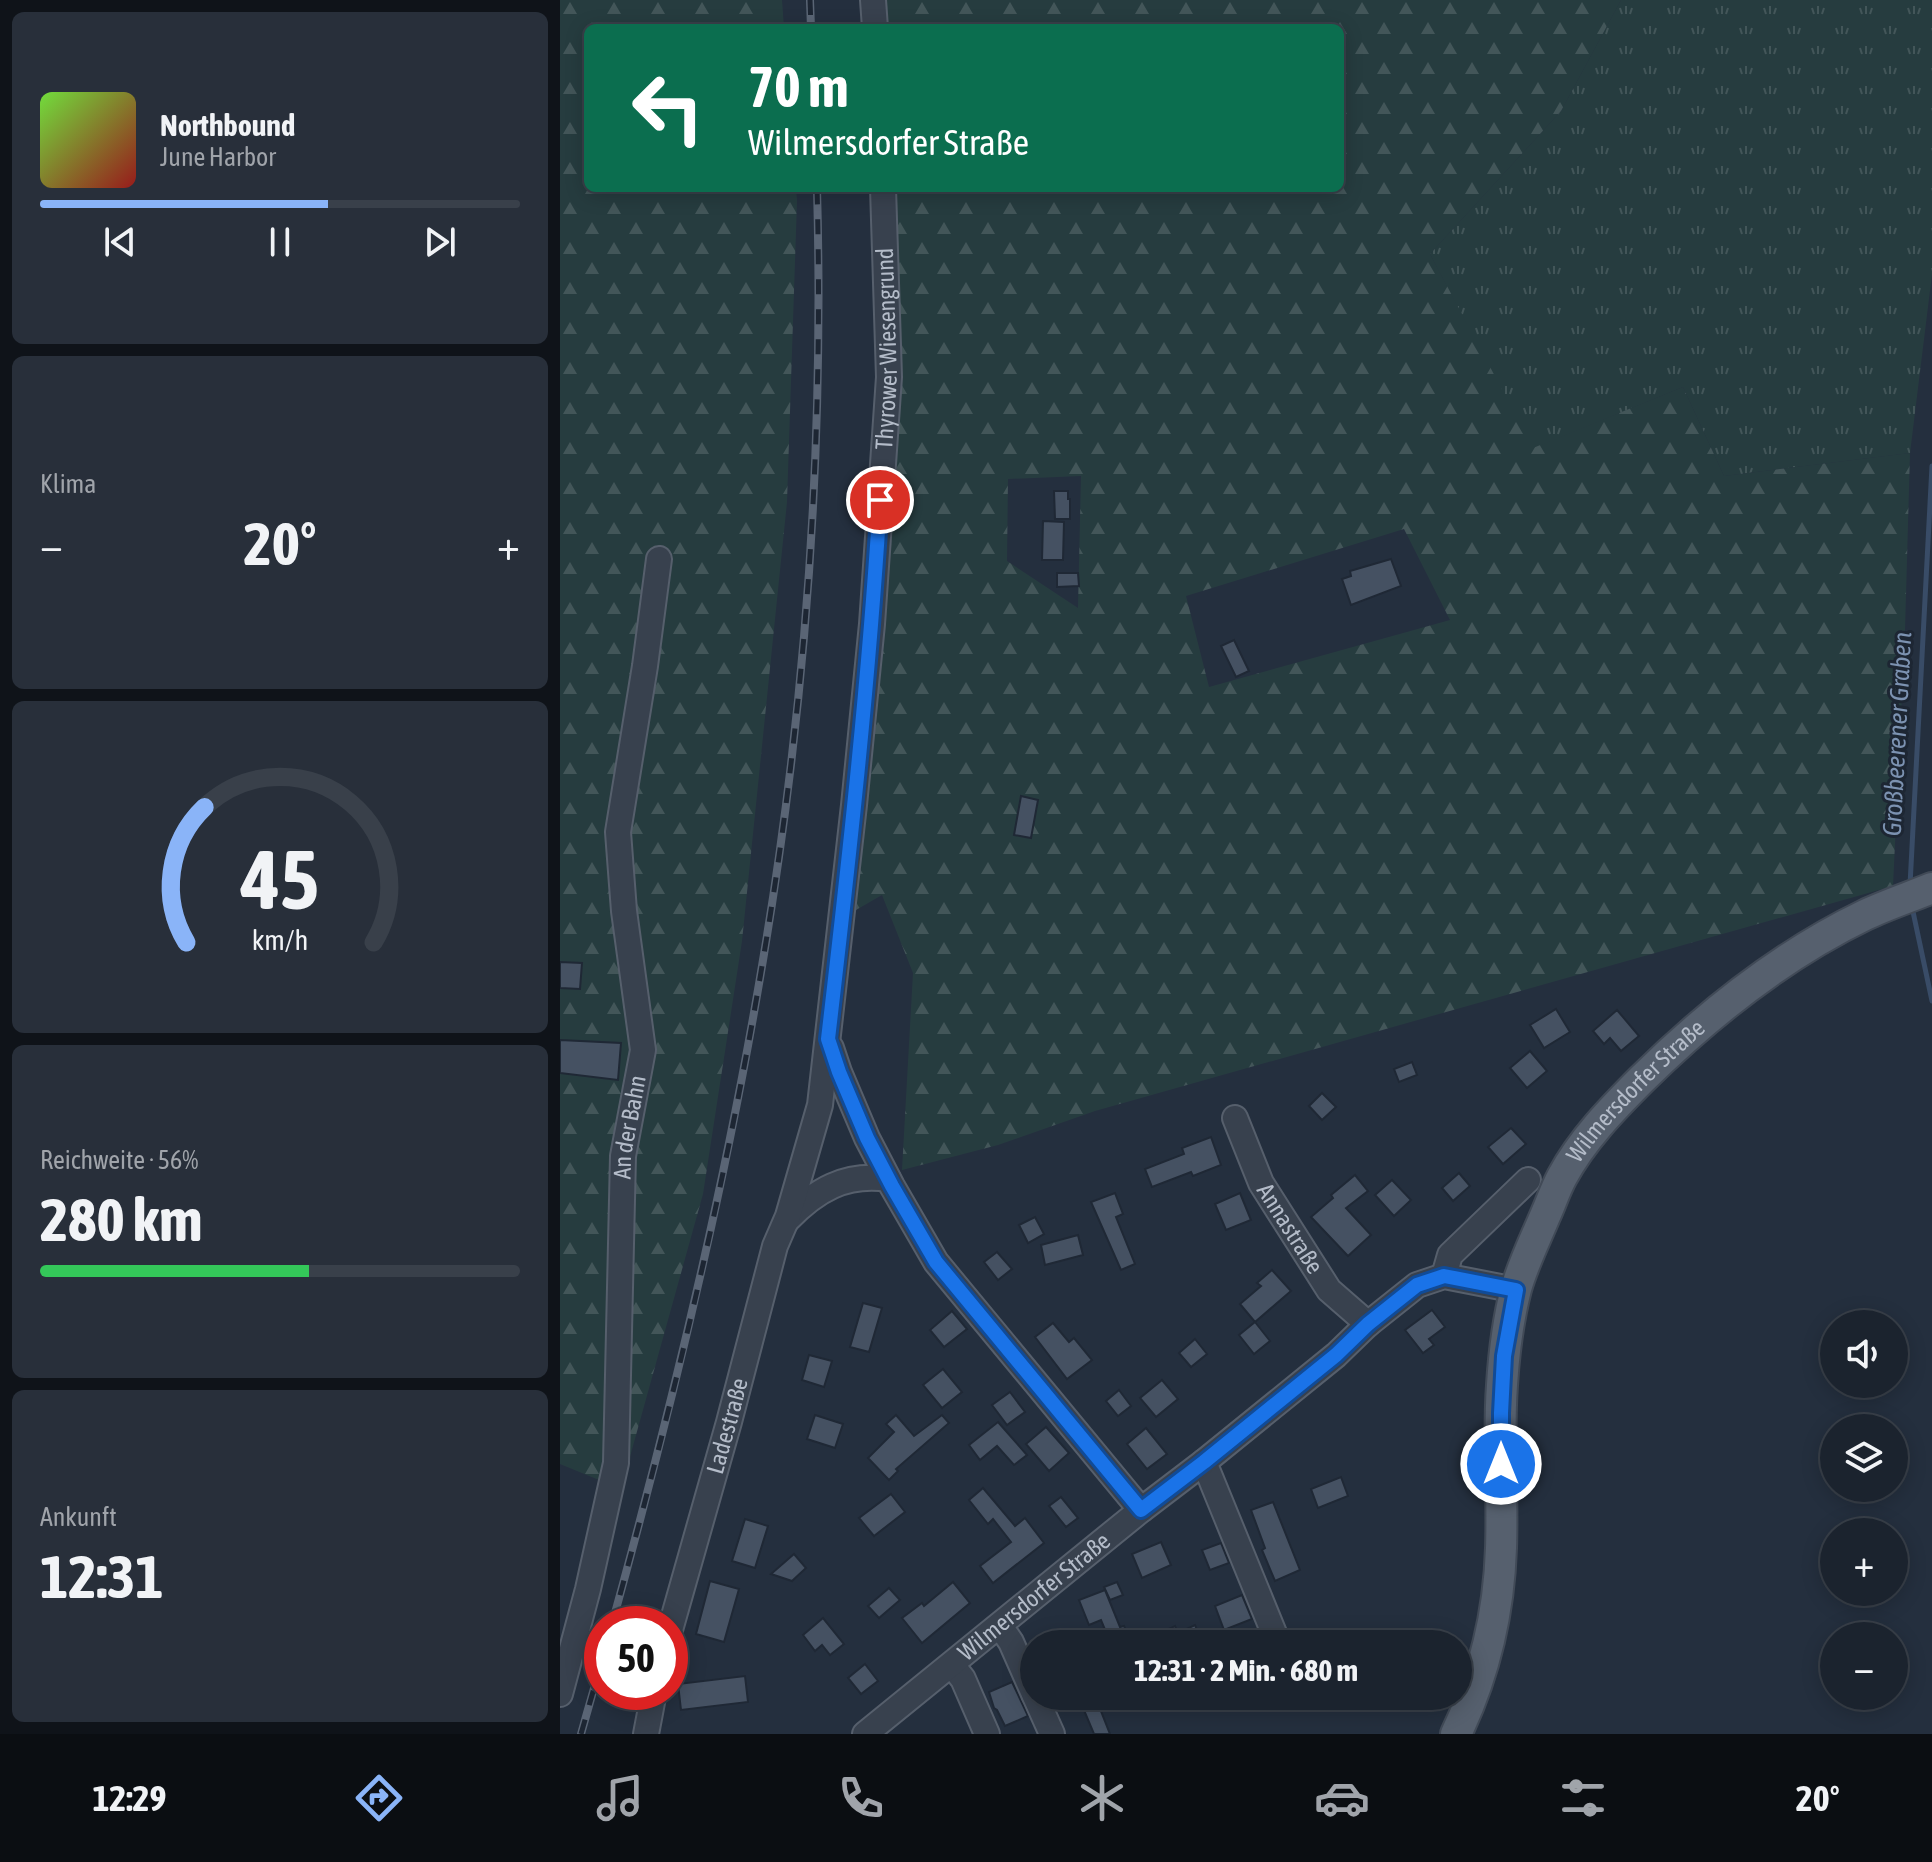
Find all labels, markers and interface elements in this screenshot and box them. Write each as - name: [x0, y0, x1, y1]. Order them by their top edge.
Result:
- text: 70 m: [748, 55, 849, 119]
- icon: left: [616, 56, 720, 160]
- text: Northbound: [160, 108, 295, 142]
- text: Wilmersdorfer Straße: [748, 121, 1029, 163]
- text: June Harbor: [160, 142, 276, 172]
- icon: previous: [98, 220, 142, 264]
- icon: pause: [258, 220, 302, 264]
- icon: next: [418, 220, 462, 264]
- street label: Thyrower Wiesengrund: [870, 247, 902, 450]
- pin: [846, 466, 914, 534]
- text: Klima: [40, 469, 96, 499]
- icon: arrive: [858, 478, 902, 522]
- text: 20°: [244, 509, 316, 578]
- text: −: [40, 519, 63, 569]
- text: +: [497, 519, 520, 569]
- water label: Großbeerener Graben: [1877, 631, 1917, 837]
- text: 45: [240, 831, 319, 927]
- text: km/h: [252, 923, 308, 956]
- street label: Wilmersdorfer Straße: [1561, 1014, 1710, 1167]
- street label: An der Bahn: [608, 1073, 651, 1180]
- text: Reichweite · 56%: [40, 1145, 198, 1175]
- street label: Annastraße: [1252, 1178, 1329, 1278]
- text: 280 km: [40, 1185, 202, 1254]
- map controls: [1820, 1310, 1908, 1710]
- button: sound: [1820, 1310, 1908, 1398]
- street label: Ladestraße: [701, 1375, 753, 1477]
- button: layers: [1820, 1414, 1908, 1502]
- position arrow: [1459, 1422, 1543, 1506]
- text: Ankunft: [40, 1502, 117, 1532]
- button: +: [1820, 1518, 1908, 1606]
- street label: Wilmersdorfer Straße: [953, 1527, 1115, 1666]
- text: 12:31: [40, 1542, 163, 1611]
- speed limit sign: 50: [584, 1606, 688, 1710]
- button: −: [1820, 1622, 1908, 1710]
- text: 12:31 · 2 Min. · 680 m: [1134, 1653, 1358, 1687]
- icon: directions: [351, 1770, 407, 1826]
- icon: music: [592, 1770, 648, 1826]
- icon: phone: [833, 1770, 889, 1826]
- icon: climate: [1074, 1770, 1130, 1826]
- icon: car: [1314, 1770, 1370, 1826]
- icon: filters: [1555, 1770, 1611, 1826]
- text: 12:29: [92, 1777, 166, 1819]
- text: 20°: [1796, 1777, 1840, 1819]

